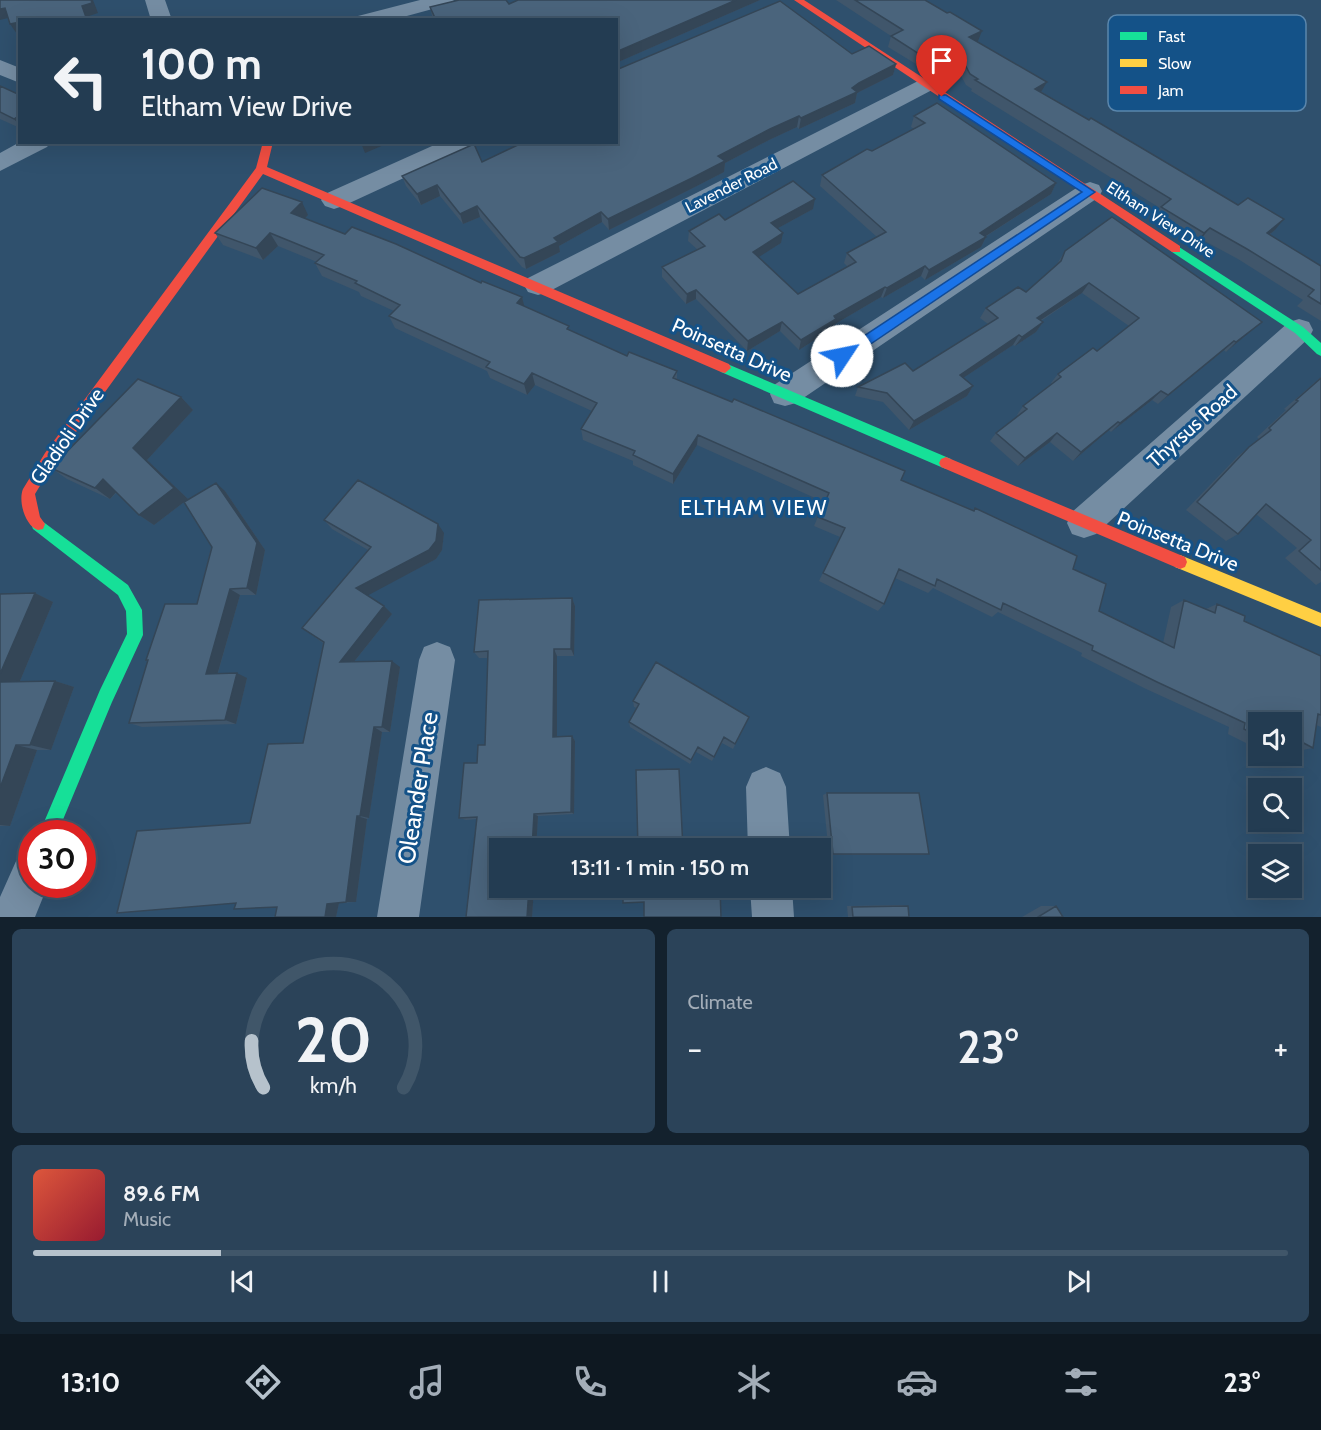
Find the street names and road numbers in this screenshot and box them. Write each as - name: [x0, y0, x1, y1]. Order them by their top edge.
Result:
- street label: Lavender Road: [682, 154, 780, 217]
- street label: Eltham View Drive: [1103, 177, 1218, 261]
- street label: Poinsetta Drive: [668, 313, 796, 387]
- street label: Thyrsus Road: [1142, 379, 1242, 473]
- street label: Gladioli Drive: [25, 383, 109, 489]
- street label: Poinsetta Drive: [1114, 506, 1242, 576]
- street label: Oleander Place: [391, 710, 444, 866]

